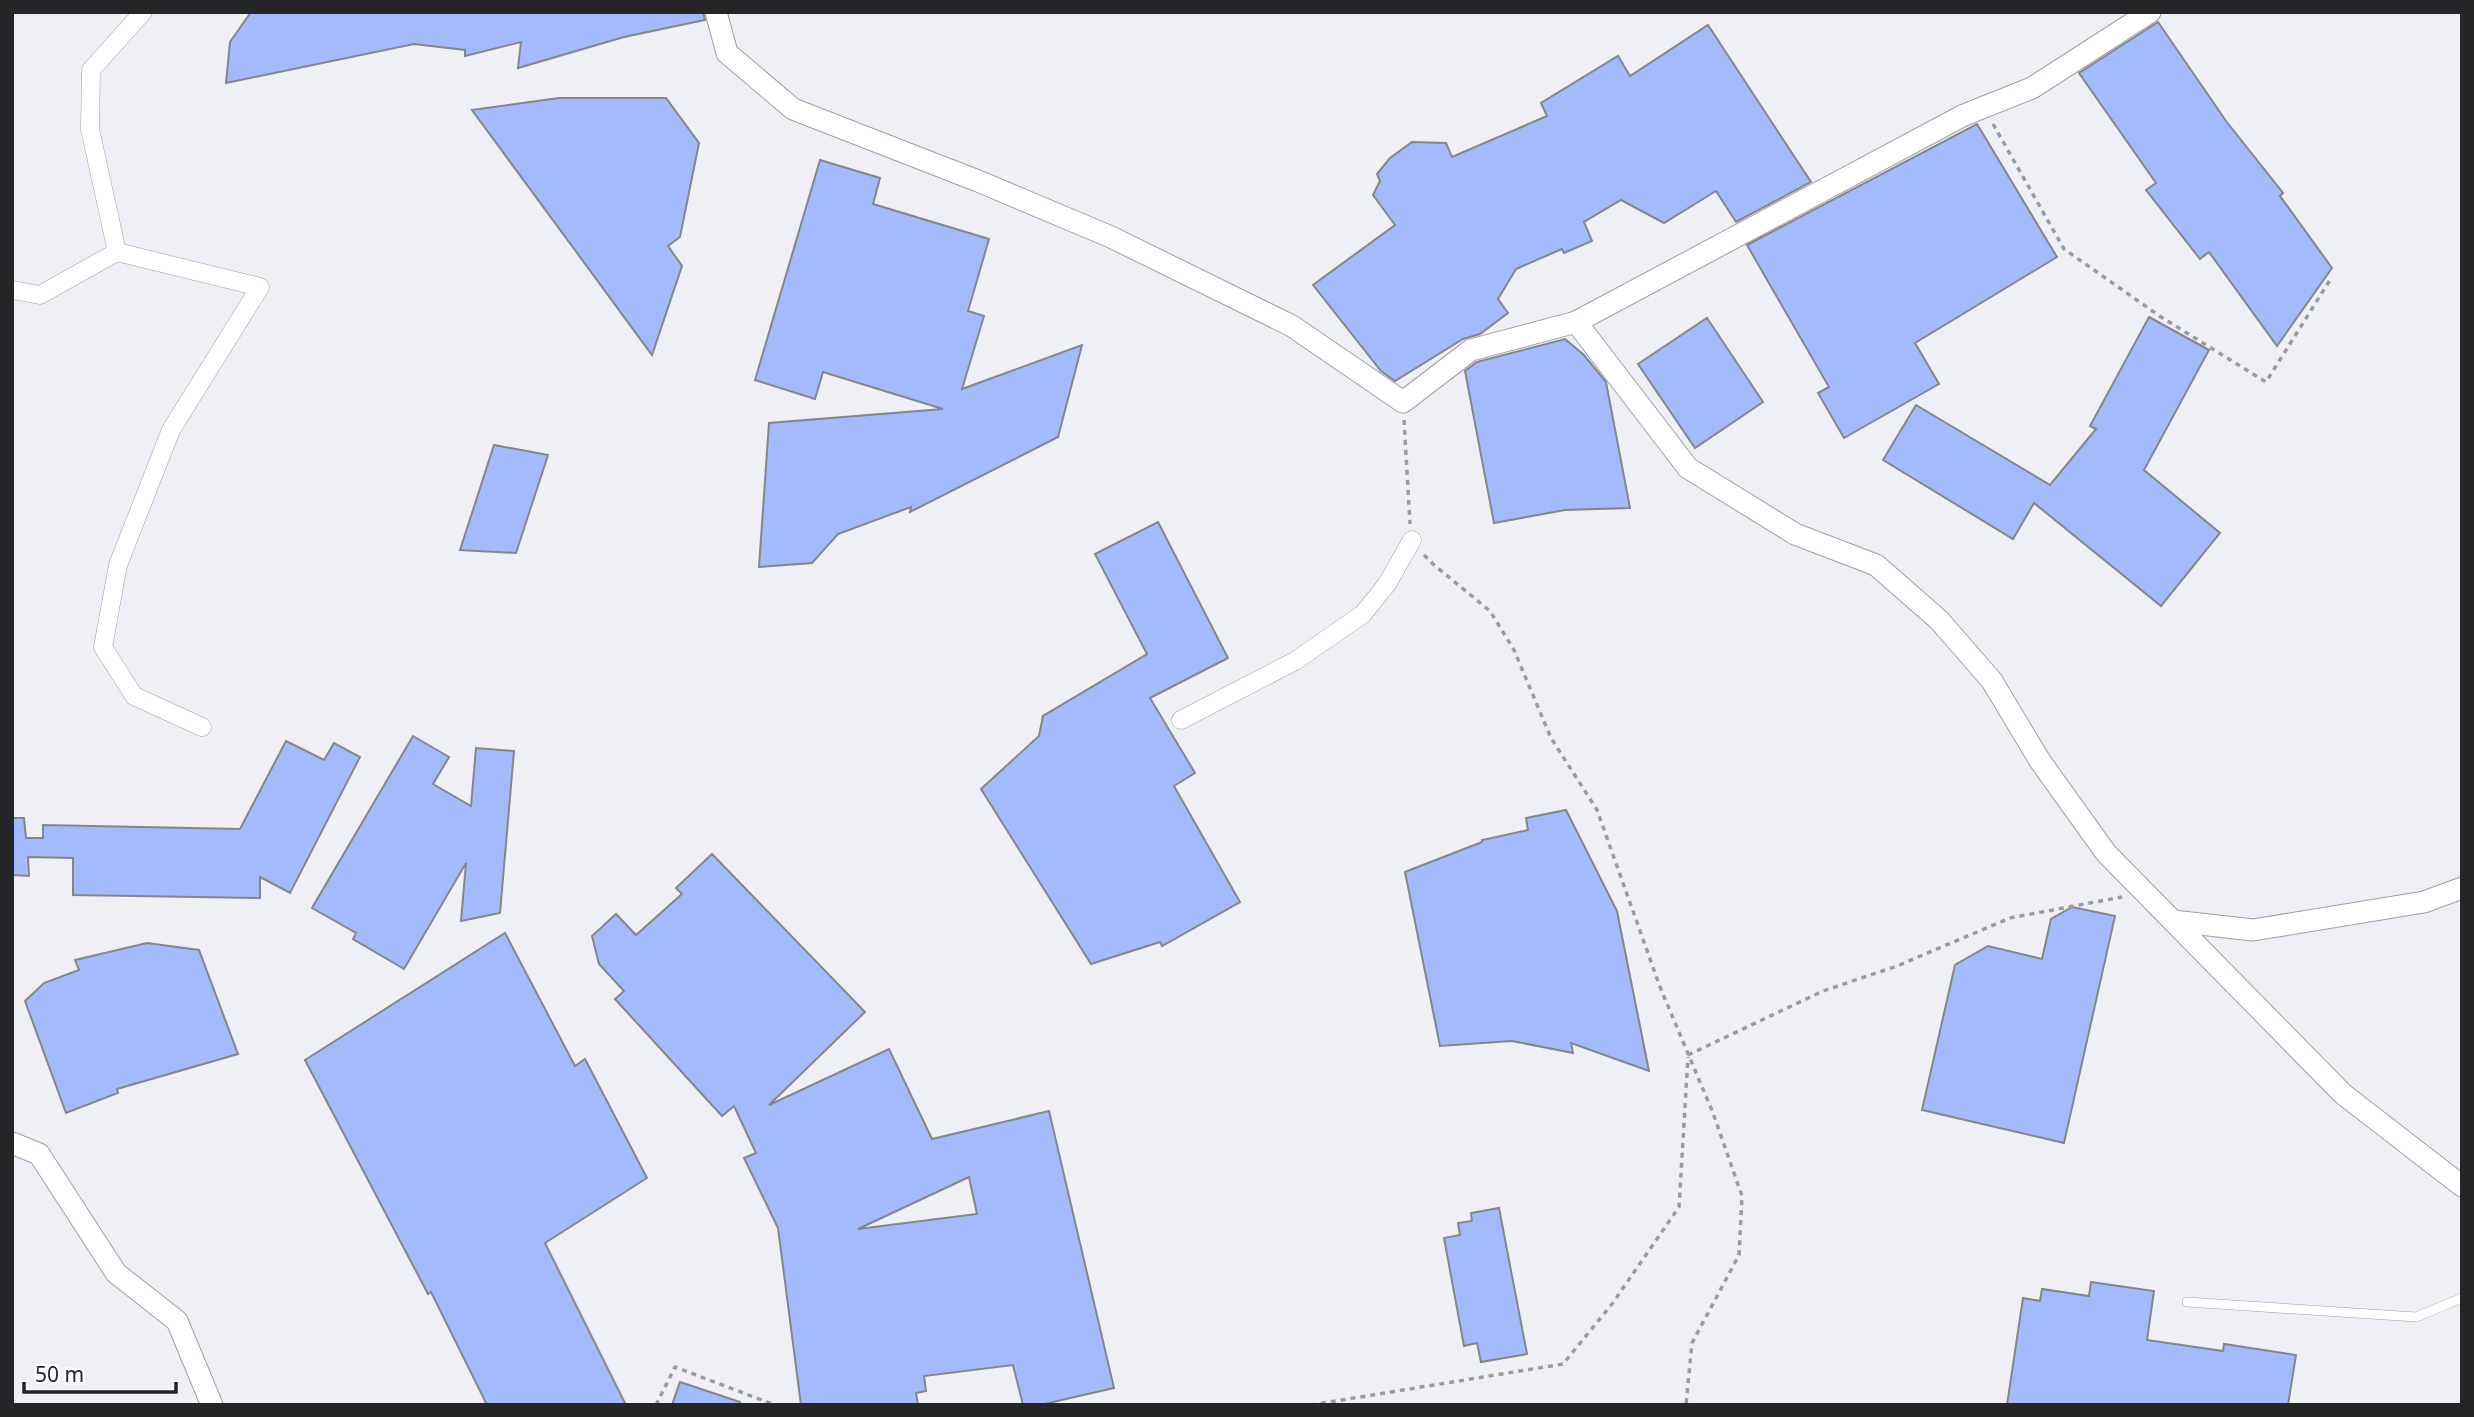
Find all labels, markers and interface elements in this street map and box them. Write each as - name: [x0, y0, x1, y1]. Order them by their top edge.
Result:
- scale bar: [24, 1350, 177, 1394]
- text: 50 m: [35, 1360, 84, 1388]

